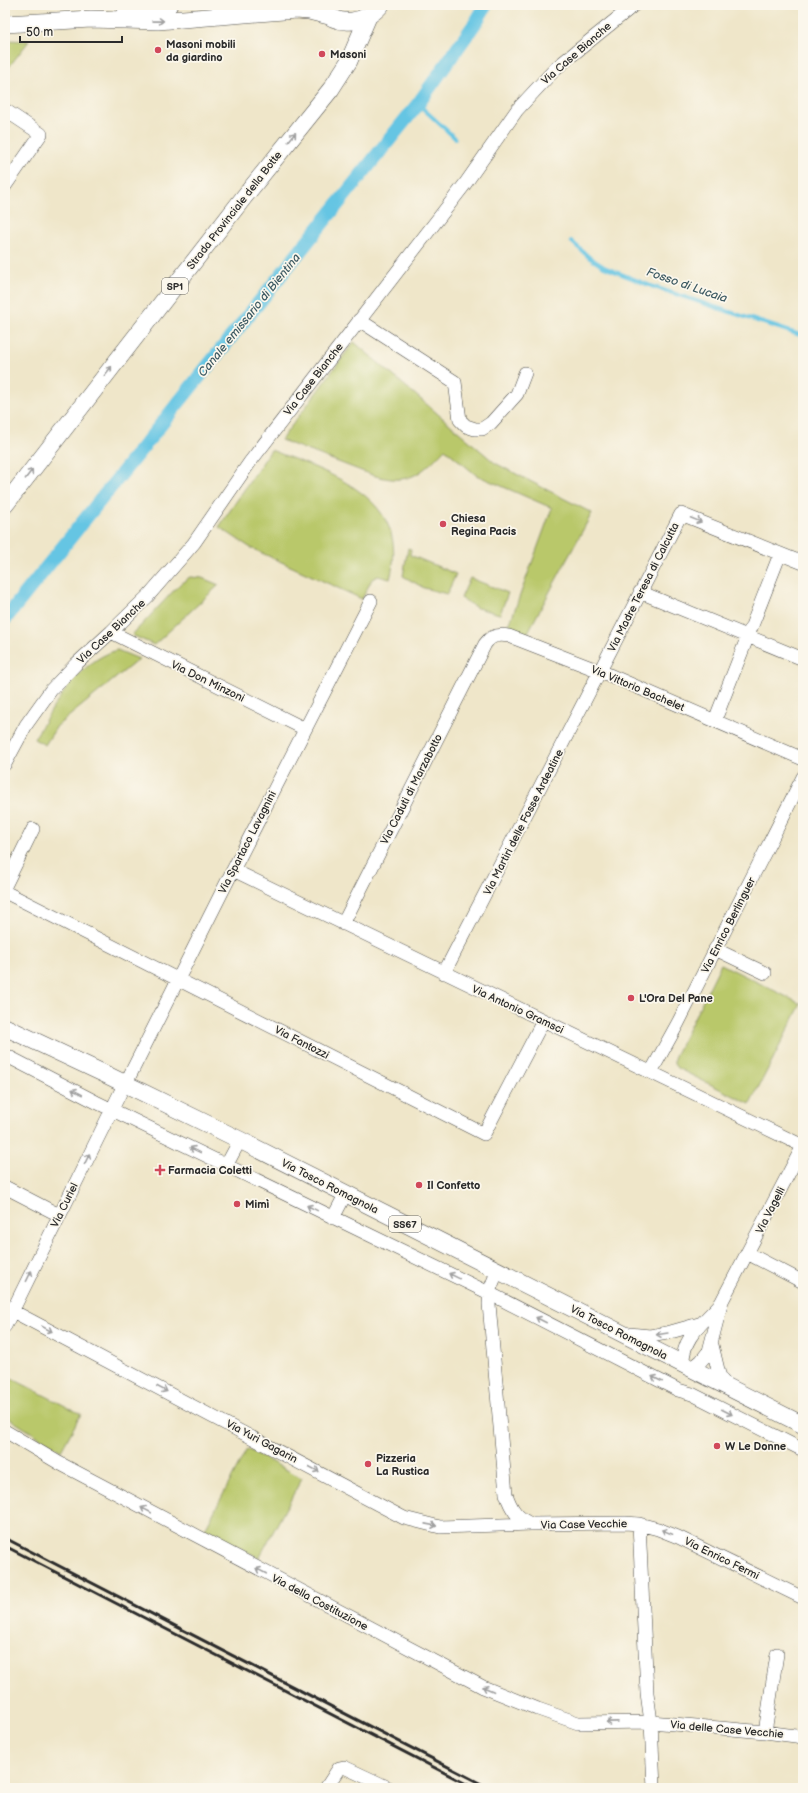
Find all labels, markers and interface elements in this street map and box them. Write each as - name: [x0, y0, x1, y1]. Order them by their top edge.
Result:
- one-way arrow: [151, 17, 164, 24]
- scale bar: [20, 18, 122, 44]
- street label: Via Case Bianche: [539, 19, 614, 87]
- text: 50 m: [26, 25, 53, 40]
- place label: Masoni mobili da giardino: [166, 38, 236, 64]
- marker: Masoni mobili da giardino: [153, 45, 163, 55]
- place label: Masoni: [330, 48, 367, 61]
- marker: Masoni: [317, 49, 327, 59]
- one-way arrow: [287, 131, 296, 142]
- street label: Strada Provinciale della Botte: [184, 148, 285, 272]
- water label: Canale emissario di Bientina: [195, 250, 304, 380]
- water label: Fosso di Lucaia: [644, 265, 729, 306]
- road number: SP1: [162, 278, 188, 294]
- street label: Via Case Bianche: [281, 340, 346, 418]
- one-way arrow: [104, 366, 112, 377]
- one-way arrow: [24, 469, 33, 480]
- place label: Chiesa Regina Pacis: [451, 512, 517, 538]
- one-way arrow: [689, 517, 701, 524]
- marker: Chiesa Regina Pacis: [438, 519, 448, 529]
- street label: Via Madre Teresa di Calcutta: [605, 520, 682, 654]
- street label: Via Case Bianche: [75, 596, 148, 666]
- street label: Via Don Minzoni: [169, 658, 247, 705]
- street label: Via Vittorio Bachelet: [589, 663, 687, 714]
- street label: Via Caduti di Marzabotto: [378, 732, 445, 847]
- street label: Via Martiri delle Fosse Ardeatine: [481, 747, 566, 897]
- street label: Via Spartaco Lavagnini: [216, 789, 279, 896]
- street label: Via Enrico Berlinguer: [699, 874, 759, 975]
- street label: Via Antonio Gramsci: [470, 982, 566, 1036]
- place label: L'Ora Del Pane: [639, 992, 713, 1005]
- marker: L'Ora Del Pane: [626, 993, 636, 1003]
- street label: Via Fantozzi: [272, 1023, 331, 1062]
- one-way arrow: [71, 1088, 83, 1095]
- one-way arrow: [190, 1146, 202, 1153]
- one-way arrow: [84, 1153, 91, 1165]
- street label: Via Tosco Romagnola: [279, 1156, 381, 1217]
- place label: Farmacia Coletti: [168, 1164, 252, 1177]
- marker: Farmacia Coletti: [155, 1165, 165, 1175]
- place label: Il Confetto: [427, 1179, 480, 1192]
- marker: Il Confetto: [414, 1180, 424, 1190]
- street label: Via Curiel: [48, 1181, 81, 1230]
- street label: Via Vagelli: [753, 1185, 788, 1236]
- place label: Mimì: [245, 1198, 270, 1211]
- marker: Mimì: [232, 1199, 242, 1209]
- one-way arrow: [306, 1203, 318, 1211]
- road number: SS67: [389, 1216, 421, 1232]
- one-way arrow: [26, 1270, 33, 1282]
- one-way arrow: [449, 1272, 461, 1280]
- street label: Via Tosco Romagnola: [568, 1302, 670, 1363]
- one-way arrow: [535, 1316, 547, 1323]
- one-way arrow: [40, 1326, 52, 1333]
- one-way arrow: [656, 1330, 669, 1338]
- one-way arrow: [651, 1375, 663, 1382]
- one-way arrow: [156, 1386, 168, 1393]
- one-way arrow: [721, 1409, 733, 1416]
- street label: Via Yuri Gagarin: [224, 1417, 300, 1466]
- place label: W Le Donne: [725, 1440, 786, 1453]
- marker: W Le Donne: [712, 1441, 722, 1451]
- place label: Pizzeria La Rustica: [376, 1452, 429, 1478]
- marker: Pizzeria La Rustica: [363, 1459, 373, 1469]
- one-way arrow: [308, 1466, 320, 1474]
- one-way arrow: [140, 1506, 152, 1513]
- street label: Via Case Vecchie: [541, 1517, 628, 1532]
- one-way arrow: [424, 1521, 437, 1529]
- one-way arrow: [662, 1528, 674, 1536]
- street label: Via Enrico Fermi: [682, 1535, 761, 1582]
- one-way arrow: [255, 1567, 267, 1574]
- street label: Via della Costituzione: [269, 1572, 371, 1634]
- one-way arrow: [483, 1685, 495, 1693]
- one-way arrow: [606, 1718, 619, 1726]
- street label: Via delle Case Vecchie: [670, 1718, 785, 1741]

